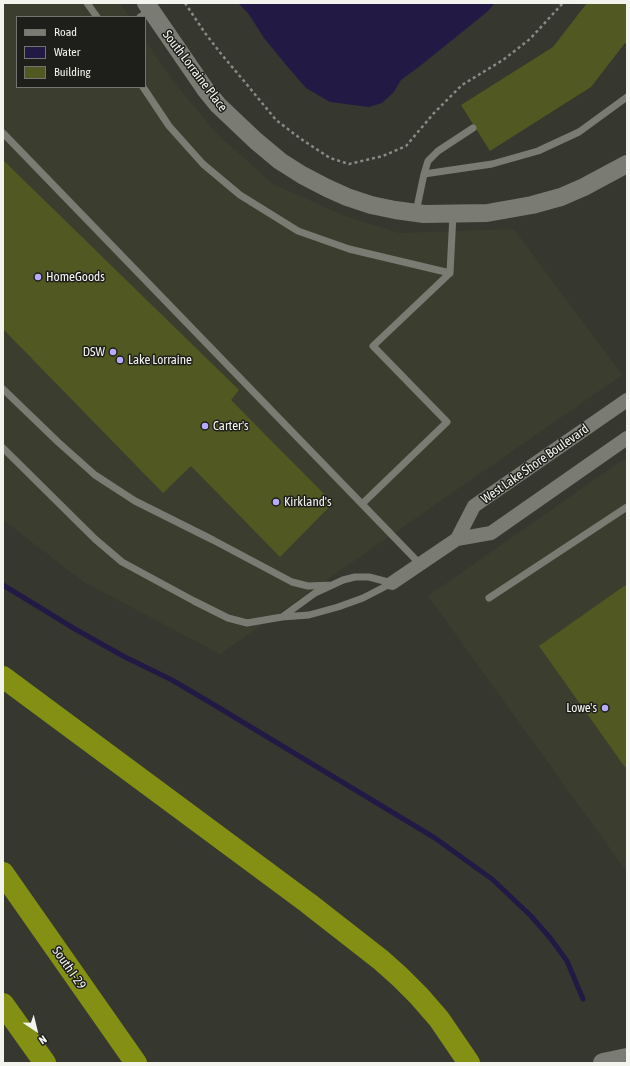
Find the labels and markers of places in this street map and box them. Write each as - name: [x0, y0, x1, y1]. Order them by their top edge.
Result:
- place label: HomeGoods: [46, 269, 105, 285]
- marker: HomeGoods: [33, 272, 43, 282]
- place label: DSW: [83, 344, 105, 360]
- marker: DSW: [108, 347, 118, 357]
- place label: Lake Lorraine: [128, 352, 192, 368]
- marker: Lake Lorraine: [115, 355, 125, 365]
- place label: Carter's: [213, 418, 249, 434]
- marker: Carter's: [200, 421, 210, 431]
- place label: Kirkland's: [284, 494, 332, 510]
- marker: Kirkland's: [271, 497, 281, 507]
- place label: Lowe's: [566, 700, 597, 716]
- marker: Lowe's: [600, 703, 610, 713]

